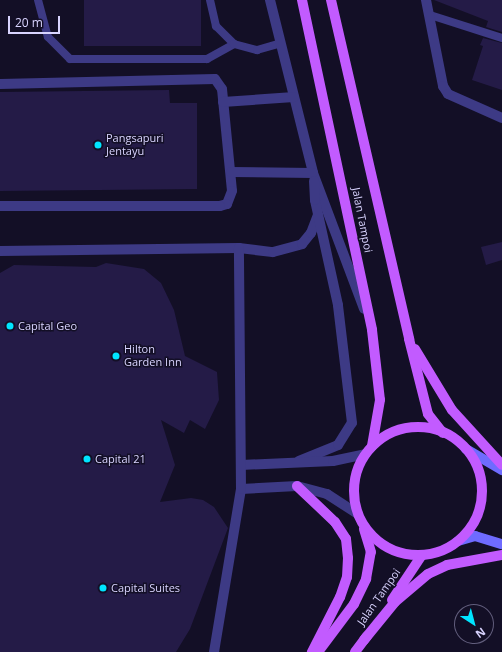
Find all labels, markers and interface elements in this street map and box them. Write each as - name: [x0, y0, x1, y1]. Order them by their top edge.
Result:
- scale bar: [10, 8, 62, 34]
- text: 20 m: [15, 14, 43, 31]
- place label: Pangsapuri Jentayu: [106, 132, 164, 158]
- marker: Pangsapuri Jentayu: [93, 140, 103, 150]
- street label: Jalan Tampoi: [349, 186, 375, 254]
- place label: Capital Geo: [18, 319, 77, 333]
- marker: Capital Geo: [5, 321, 15, 331]
- place label: Hilton Garden Inn: [124, 343, 182, 369]
- marker: Hilton Garden Inn: [111, 351, 121, 361]
- place label: Capital 21: [95, 452, 146, 466]
- marker: Capital 21: [82, 454, 92, 464]
- street label: Jalan Tampoi: [355, 566, 403, 628]
- place label: Capital Suites: [111, 581, 180, 595]
- marker: Capital Suites: [98, 583, 108, 593]
- north arrow: [454, 604, 494, 644]
- text: N: [473, 625, 489, 642]

